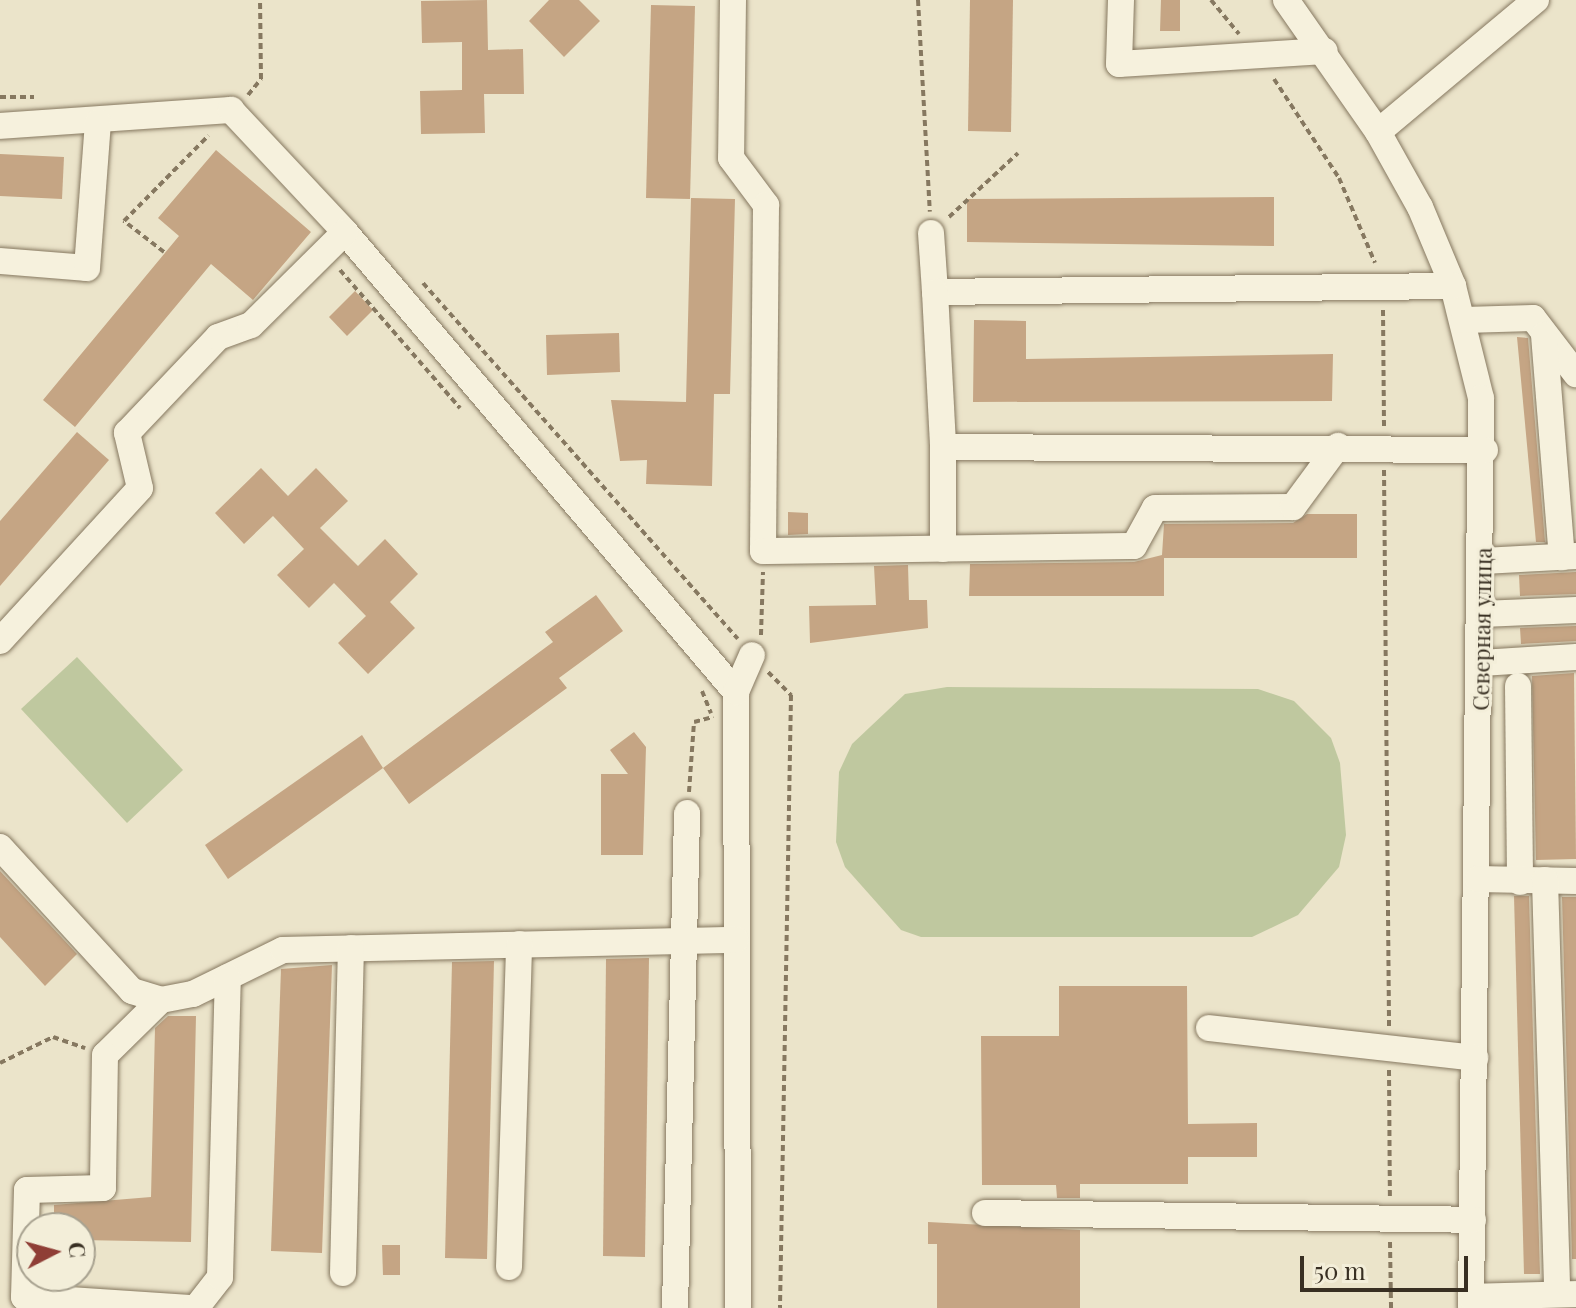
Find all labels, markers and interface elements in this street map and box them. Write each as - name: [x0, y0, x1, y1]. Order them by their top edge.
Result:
- street label: Северная улица: [1467, 547, 1497, 711]
- north arrow: [16, 1212, 96, 1292]
- text: С: [62, 1240, 94, 1259]
- scale bar: [1304, 1240, 1472, 1290]
- text: 50 m: [1314, 1254, 1366, 1286]

